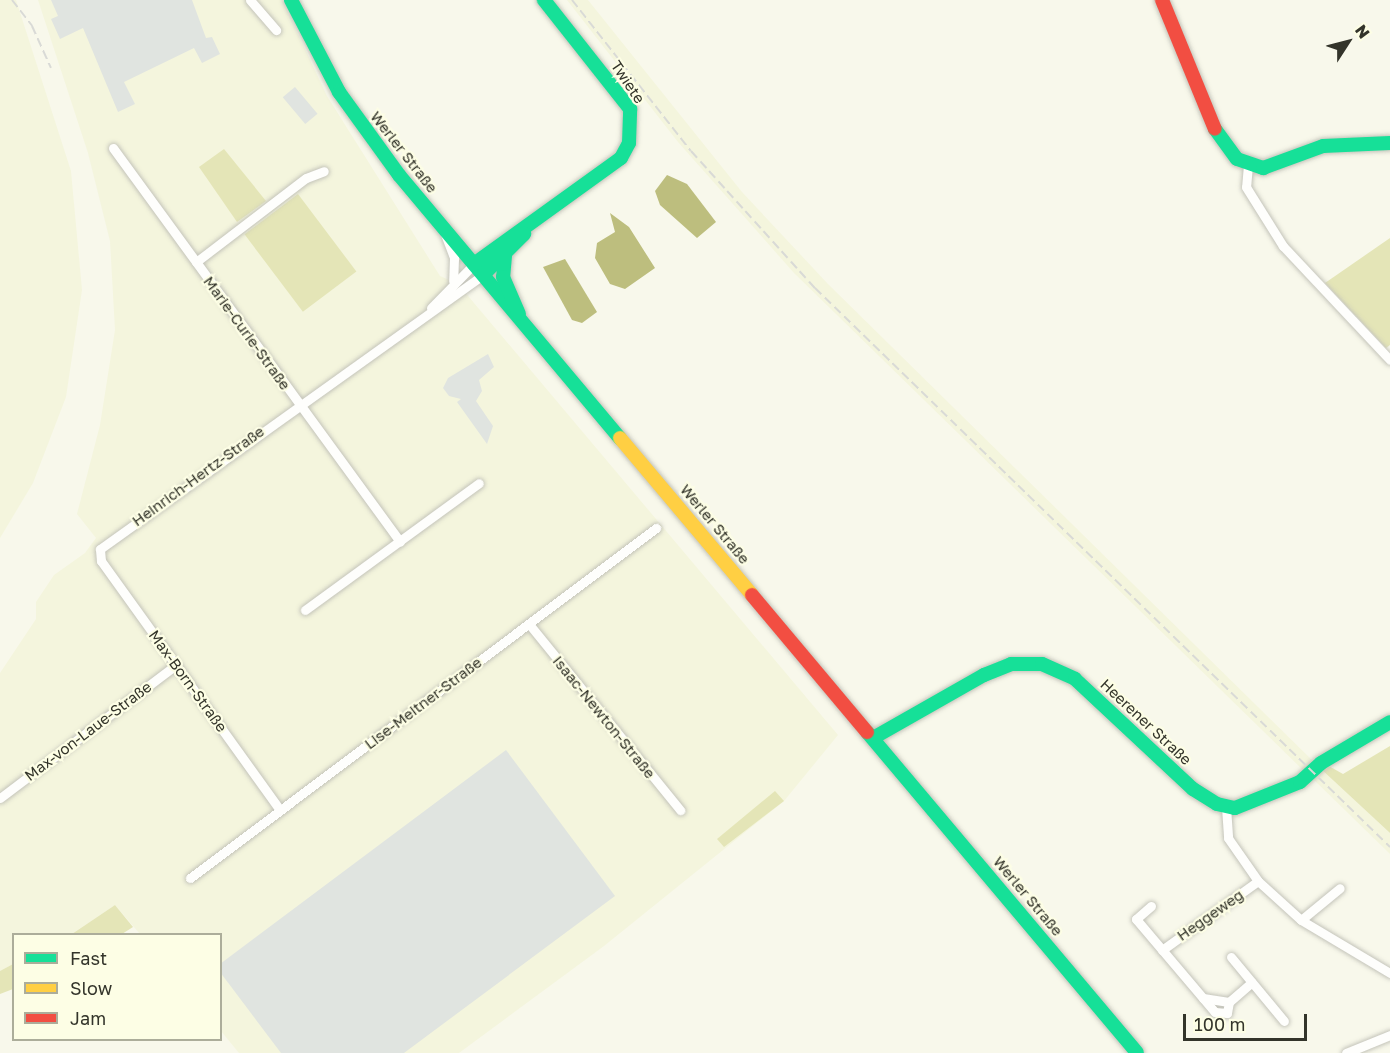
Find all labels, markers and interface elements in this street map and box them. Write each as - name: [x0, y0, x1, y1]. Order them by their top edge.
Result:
- north arrow: [1318, 12, 1378, 72]
- text: N: [1351, 21, 1374, 42]
- street label: Twiete: [607, 57, 649, 107]
- street label: Werler Straße: [367, 108, 441, 196]
- street label: Marie-Curie-Straße: [200, 273, 294, 393]
- street label: Heinrich-Hertz-Straße: [128, 422, 268, 530]
- street label: Werler Straße: [677, 481, 753, 567]
- street label: Max-Born-Straße: [145, 627, 231, 735]
- street label: Isaac-Newton-Straße: [549, 652, 659, 782]
- street label: Lise-Meitner-Straße: [361, 653, 485, 753]
- street label: Heerener Straße: [1097, 675, 1195, 769]
- street label: Max-von-Laue-Straße: [21, 677, 155, 785]
- street label: Werler Straße: [990, 853, 1066, 939]
- street label: Heggeweg: [1173, 886, 1247, 944]
- legend: [12, 933, 222, 1041]
- text: Fast: [70, 947, 107, 969]
- text: Slow: [70, 977, 112, 999]
- scale bar: [1186, 1002, 1310, 1040]
- text: Jam: [70, 1007, 106, 1029]
- text: 100 m: [1194, 1013, 1245, 1035]

